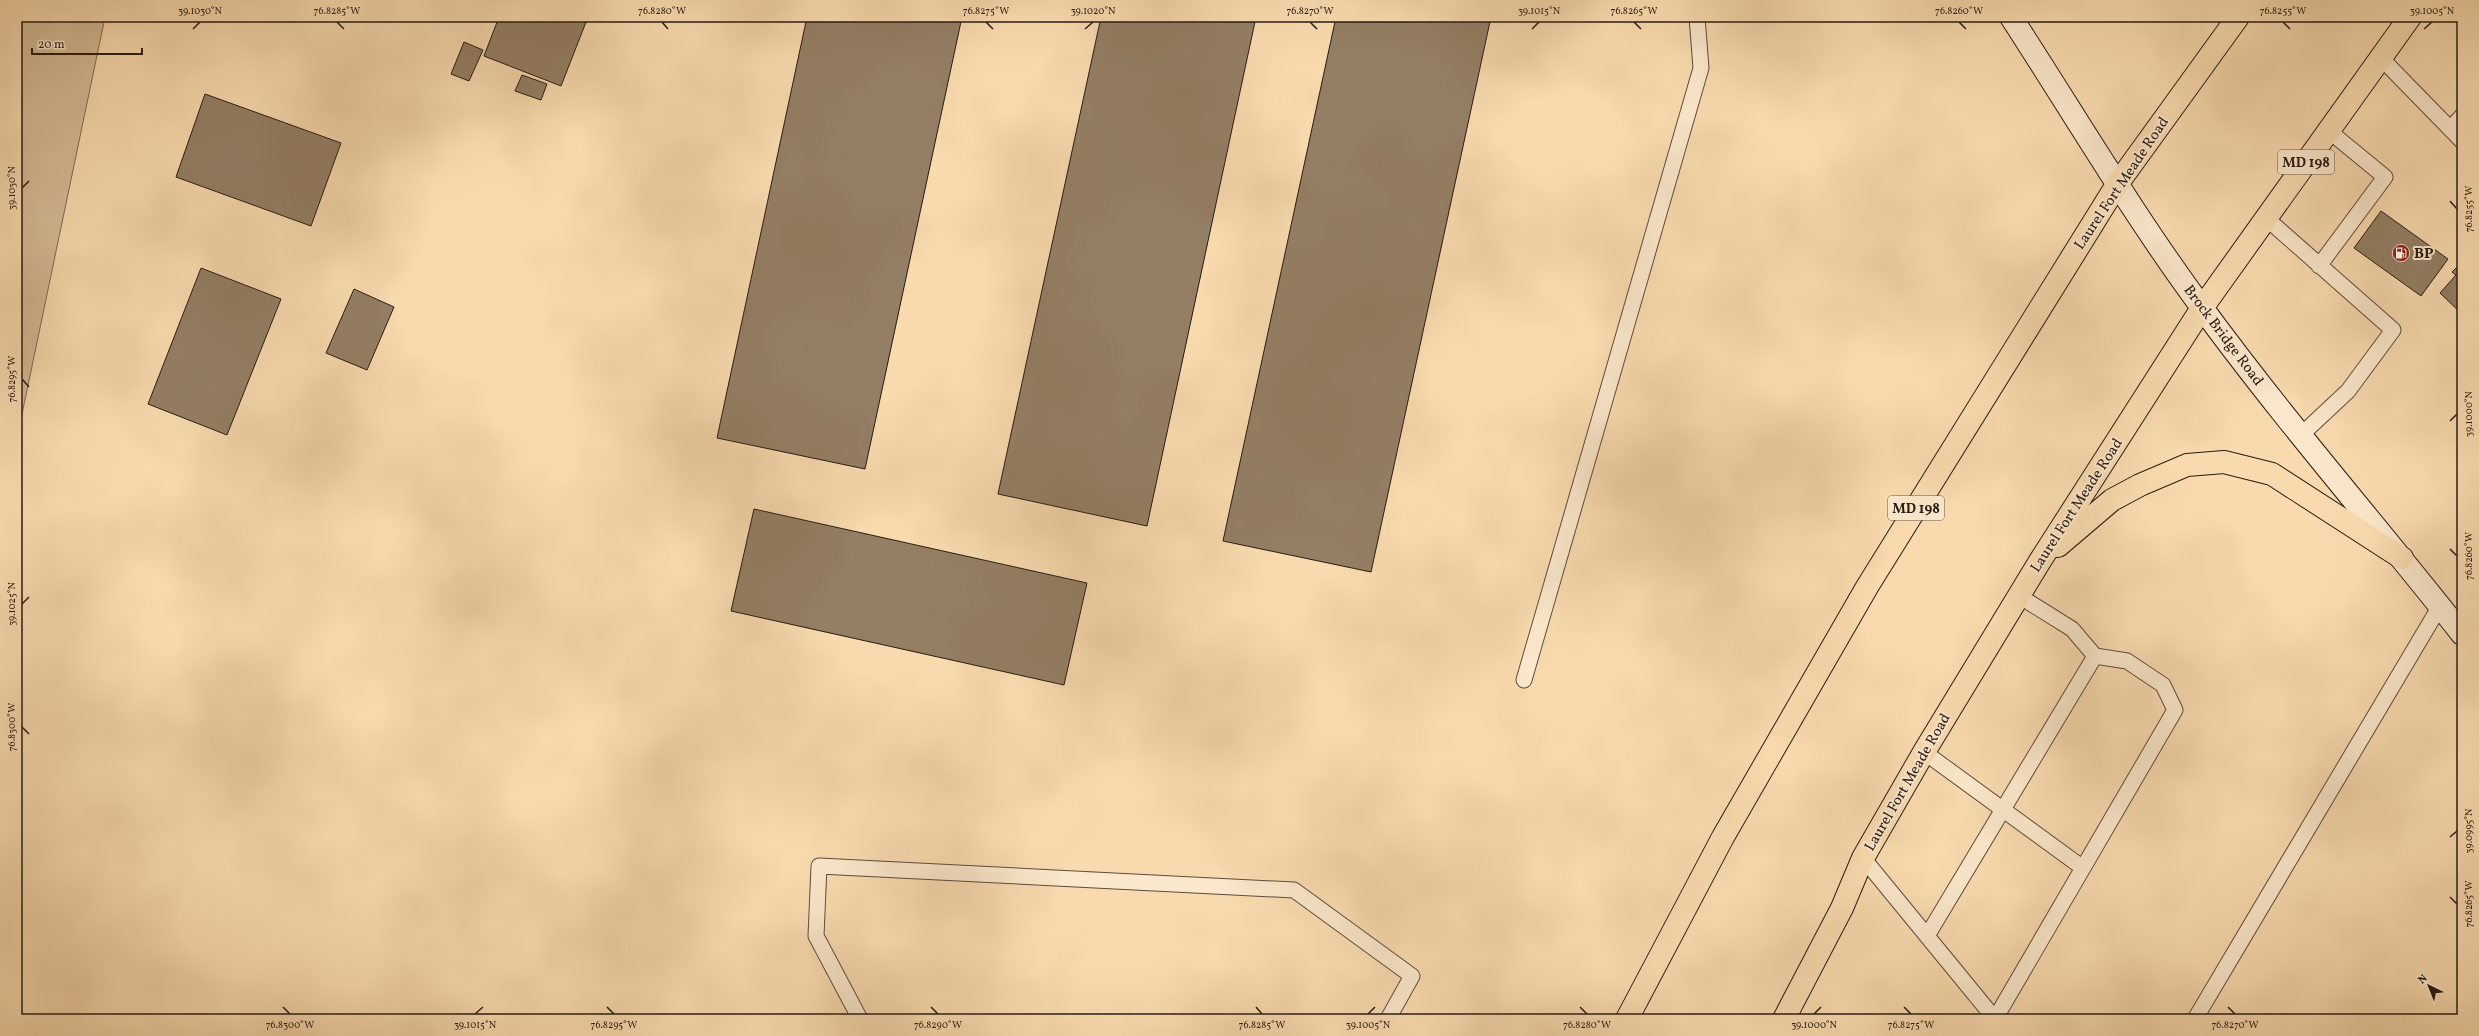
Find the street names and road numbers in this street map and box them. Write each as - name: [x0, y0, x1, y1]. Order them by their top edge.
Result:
- street label: Laurel Fort Meade Road: [2070, 113, 2175, 254]
- road number: MD 198: [2278, 150, 2334, 174]
- street label: Brock Bridge Road: [2178, 281, 2268, 391]
- street label: Laurel Fort Meade Road: [2026, 435, 2129, 577]
- road number: MD 198: [1888, 496, 1944, 520]
- street label: Laurel Fort Meade Road: [1860, 710, 1956, 856]

